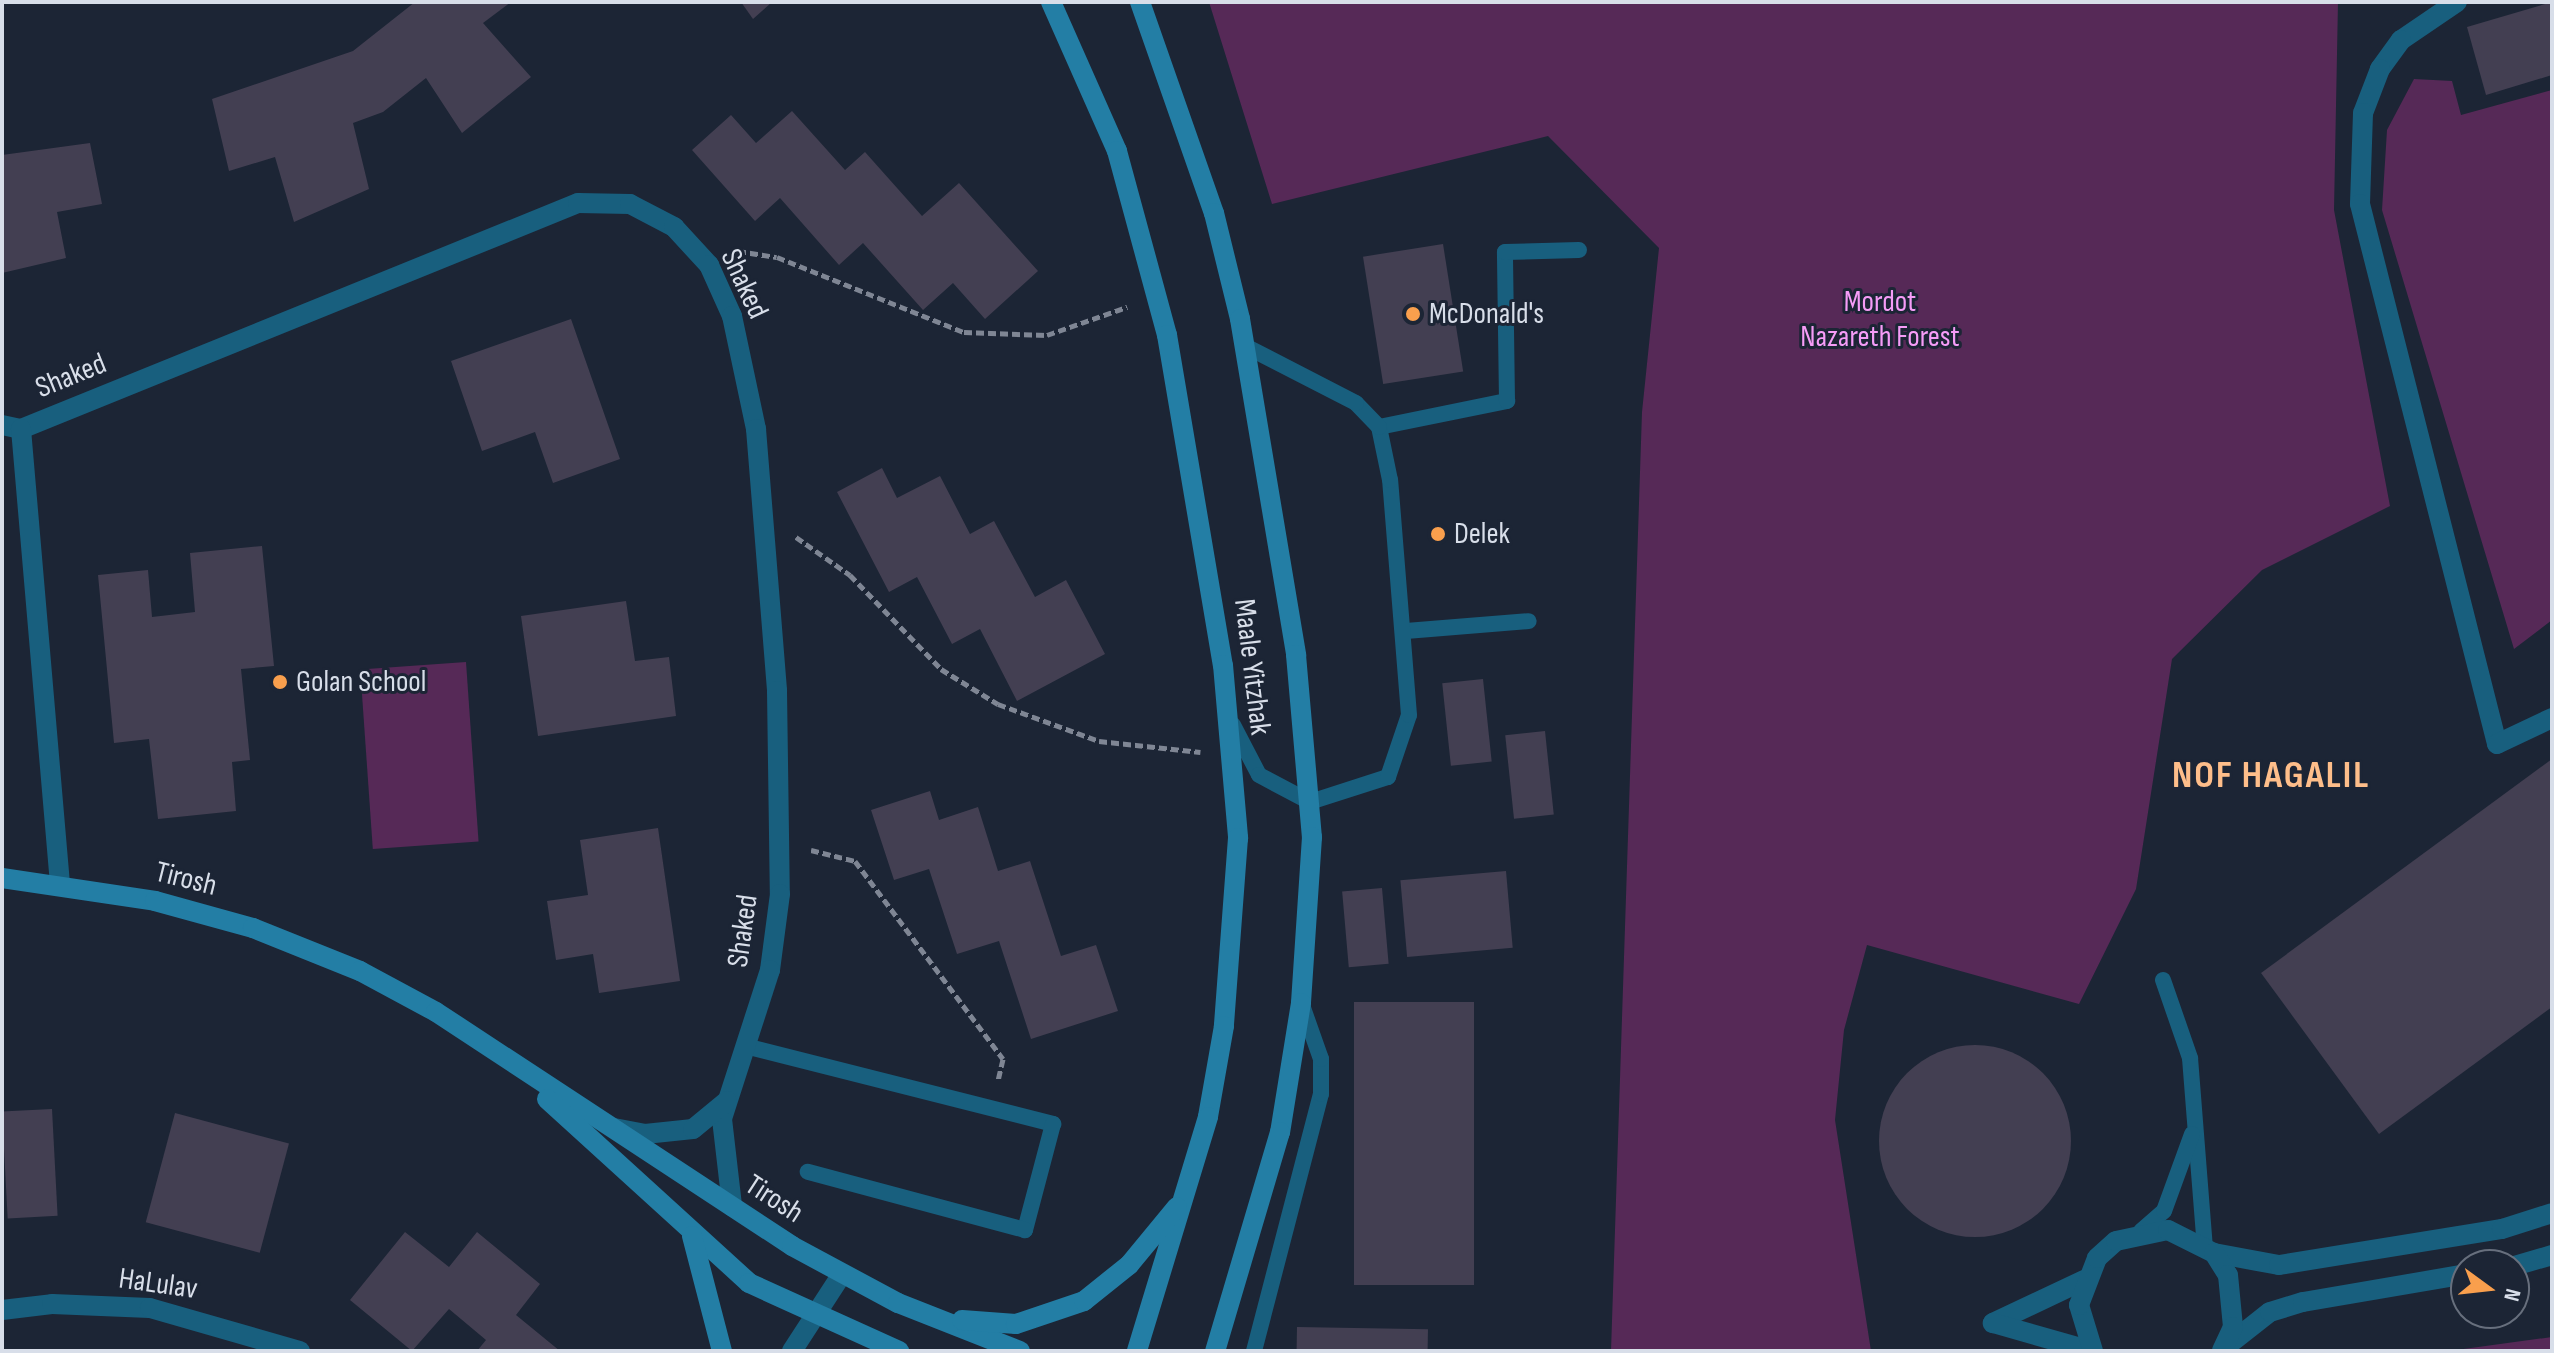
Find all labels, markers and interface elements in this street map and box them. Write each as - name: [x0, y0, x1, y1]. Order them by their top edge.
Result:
- street label: Shaked: [712, 243, 776, 325]
- park label: Mordot Nazareth Forest: [1800, 284, 1960, 354]
- place label: McDonald's: [1429, 296, 1544, 332]
- marker: McDonald's: [1404, 305, 1422, 323]
- street label: Shaked: [31, 346, 111, 406]
- place label: Delek: [1454, 516, 1510, 552]
- marker: Delek: [1429, 525, 1447, 543]
- street label: Maale Yitzhak: [1226, 597, 1278, 737]
- place label: Golan School: [296, 664, 426, 700]
- marker: Golan School: [271, 673, 289, 691]
- district label: NOF HAGALIL: [2172, 753, 2370, 799]
- street label: Tirosh: [152, 854, 220, 904]
- street label: Shaked: [720, 892, 766, 970]
- street label: Tirosh: [738, 1167, 810, 1231]
- north arrow: [2450, 1249, 2530, 1329]
- street label: HaLulav: [116, 1261, 200, 1307]
- text: N: [2497, 1286, 2526, 1304]

